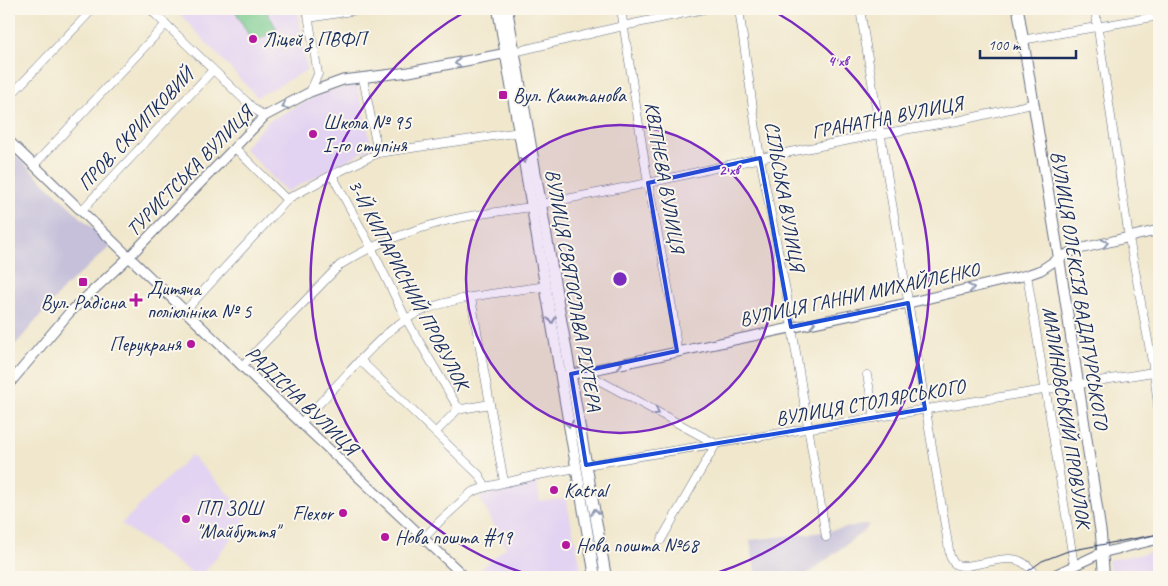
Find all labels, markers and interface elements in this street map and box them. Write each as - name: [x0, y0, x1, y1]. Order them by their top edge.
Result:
- place label: Ліцей з ПВФП: [263, 27, 370, 53]
- scale bar: [980, 28, 1077, 60]
- marker: Ліцей з ПВФП: [247, 33, 259, 45]
- text: 100 m: [988, 36, 1022, 55]
- text: 4 хв: [828, 52, 851, 71]
- one-way arrow: [454, 57, 462, 67]
- street label: ПРОВ. СКРИПКОВИЙ: [72, 60, 201, 196]
- place label: Вул. Каштанова: [513, 83, 627, 108]
- marker: Вул. Каштанова: [497, 89, 509, 101]
- street label: ГРАНАТНА ВУЛИЦЯ: [809, 90, 968, 144]
- street label: ТУРИСТСЬКА ВУЛИЦЯ: [121, 99, 260, 242]
- one-way arrow: [281, 99, 290, 109]
- street label: КВІТНЕВА ВУЛИЦЯ: [639, 100, 691, 257]
- place label: Школа № 95 І-го ступіня: [323, 110, 412, 158]
- street label: СІЛЬСЬКА ВУЛИЦЯ: [759, 120, 810, 276]
- marker: Школа № 95 І-го ступіня: [307, 128, 319, 140]
- street label: ВУЛИЦЯ ОЛЕКСІЯ ВАДАТУРСЬКОГО: [1045, 149, 1114, 433]
- one-way arrow: [519, 156, 529, 165]
- text: 2 хв: [719, 161, 742, 180]
- street label: ВУЛИЦЯ СВЯТОСЛАВА РІХТЕРА: [540, 167, 607, 414]
- street label: 3-Й КИПАРИСНИЙ ПРОВУЛОК: [342, 175, 476, 396]
- one-way arrow: [1101, 238, 1110, 249]
- street label: ВУЛИЦЯ ГАННИ МИХАЙЛЕНКО: [737, 256, 983, 332]
- centre of rings: [611, 270, 629, 288]
- marker: Вул. Радісна: [77, 276, 89, 288]
- place label: Дитяча поліклініка № 5: [147, 276, 252, 324]
- one-way arrow: [967, 283, 976, 294]
- place label: Вул. Радісна: [41, 290, 127, 315]
- marker: Дитяча поліклініка № 5: [129, 293, 143, 307]
- street label: МАЛИНОВСЬКИЙ ПРОВУЛОК: [1037, 305, 1097, 532]
- one-way arrow: [546, 316, 556, 325]
- one-way arrow: [808, 318, 817, 329]
- place label: Перукраня: [109, 332, 182, 357]
- marker: Перукраня: [185, 338, 197, 350]
- street label: РАДІСНА ВУЛИЦЯ: [240, 341, 365, 462]
- one-way arrow: [615, 359, 624, 369]
- street label: ВУЛИЦЯ СТОЛЯРСЬКОГО: [774, 373, 969, 431]
- one-way arrow: [650, 405, 659, 415]
- one-way arrow: [563, 420, 573, 429]
- place label: Katral: [564, 478, 611, 503]
- marker: Katral: [548, 484, 560, 496]
- place label: ПП ЗОШ "Майбуття": [196, 496, 283, 544]
- place label: Flexor: [293, 501, 335, 526]
- marker: Flexor: [337, 507, 349, 519]
- one-way arrow: [590, 508, 600, 516]
- marker: ПП ЗОШ "Майбуття": [180, 513, 192, 525]
- place label: Нова пошта #19: [395, 525, 514, 550]
- marker: Нова пошта #19: [379, 531, 391, 543]
- place label: Нова пошта №68: [576, 533, 700, 558]
- marker: Нова пошта №68: [560, 539, 572, 551]

